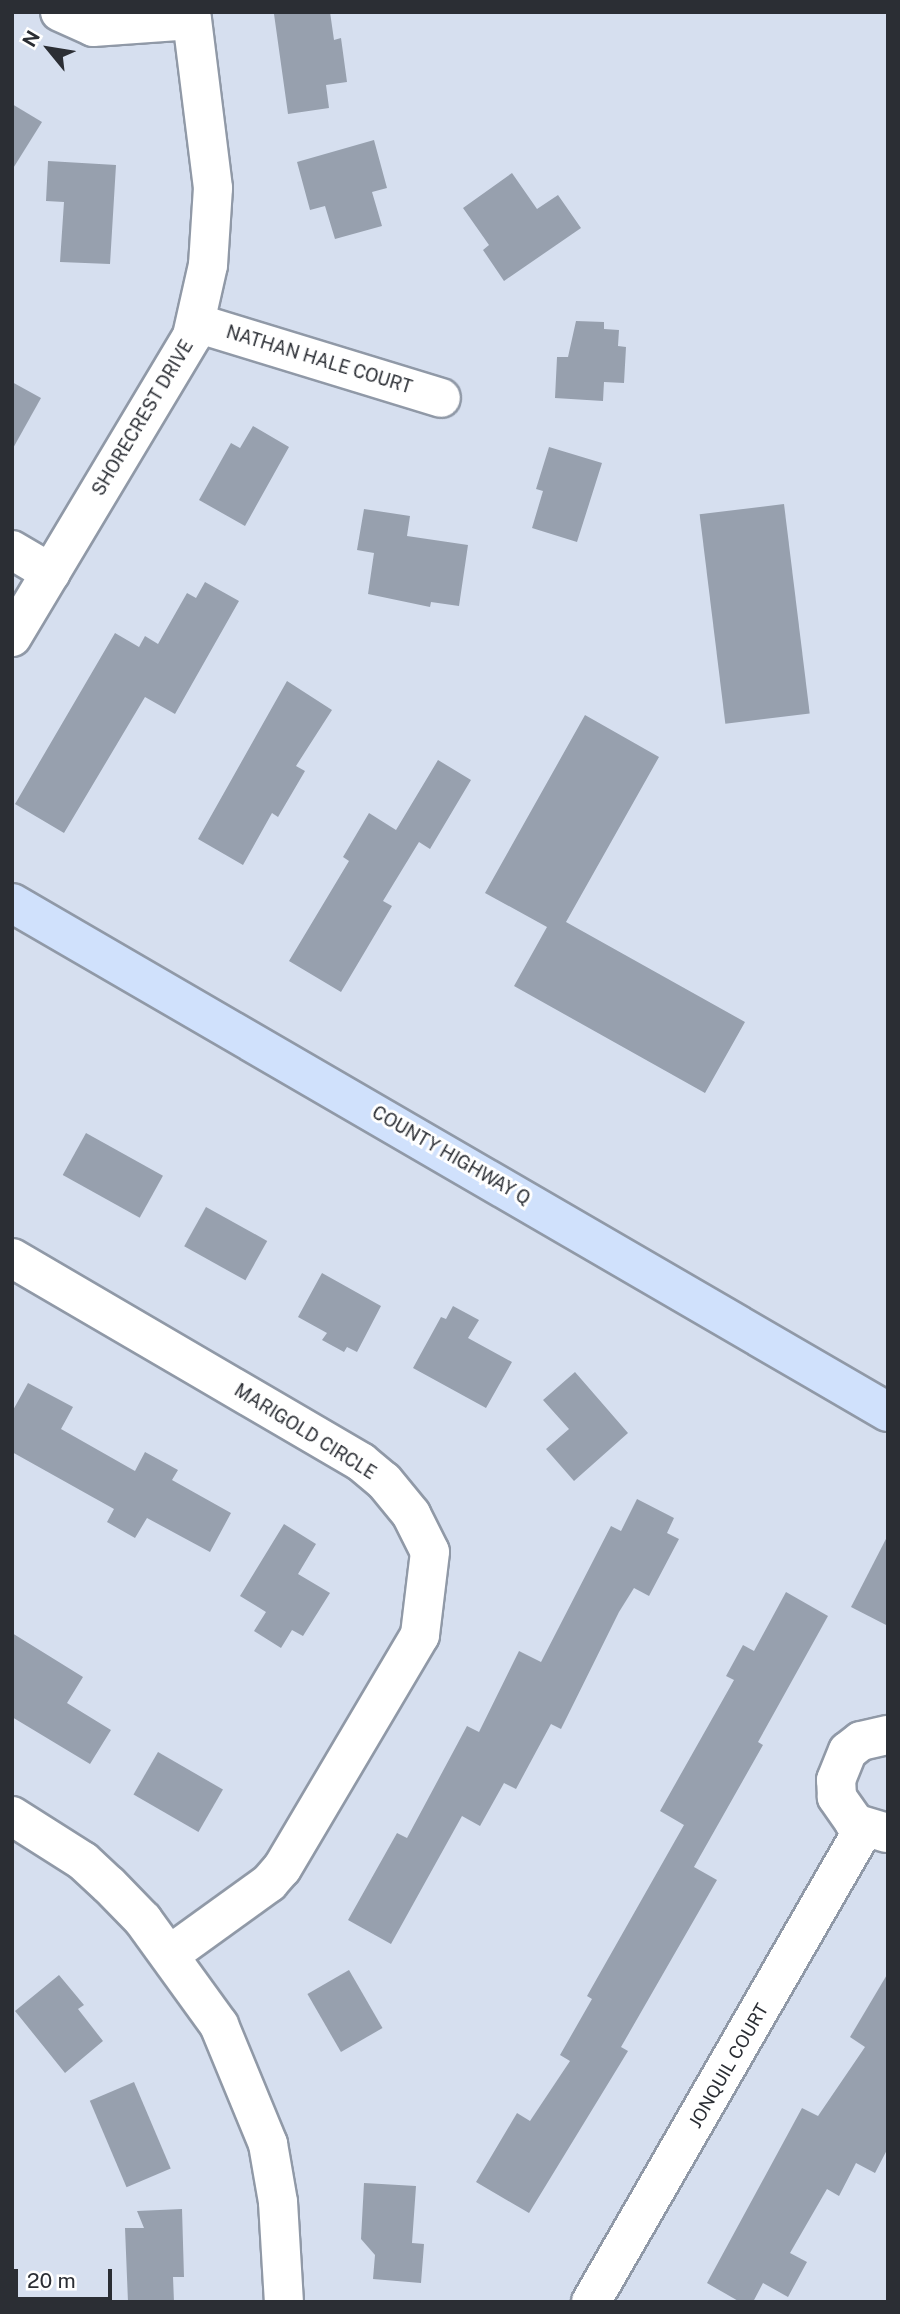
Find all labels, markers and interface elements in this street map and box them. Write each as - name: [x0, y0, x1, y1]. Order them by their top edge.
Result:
- north arrow: [14, 14, 84, 84]
- text: N: [18, 27, 44, 50]
- street label: NATHAN HALE COURT: [224, 321, 414, 399]
- street label: SHORECREST DRIVE: [88, 336, 198, 500]
- street label: COUNTY HIGHWAY Q: [368, 1102, 534, 1210]
- street label: MARIGOLD CIRCLE: [230, 1380, 380, 1484]
- street label: JONQUIL COURT: [685, 2000, 773, 2132]
- scale bar: [18, 2254, 116, 2298]
- text: 20 m: [27, 2268, 76, 2293]

